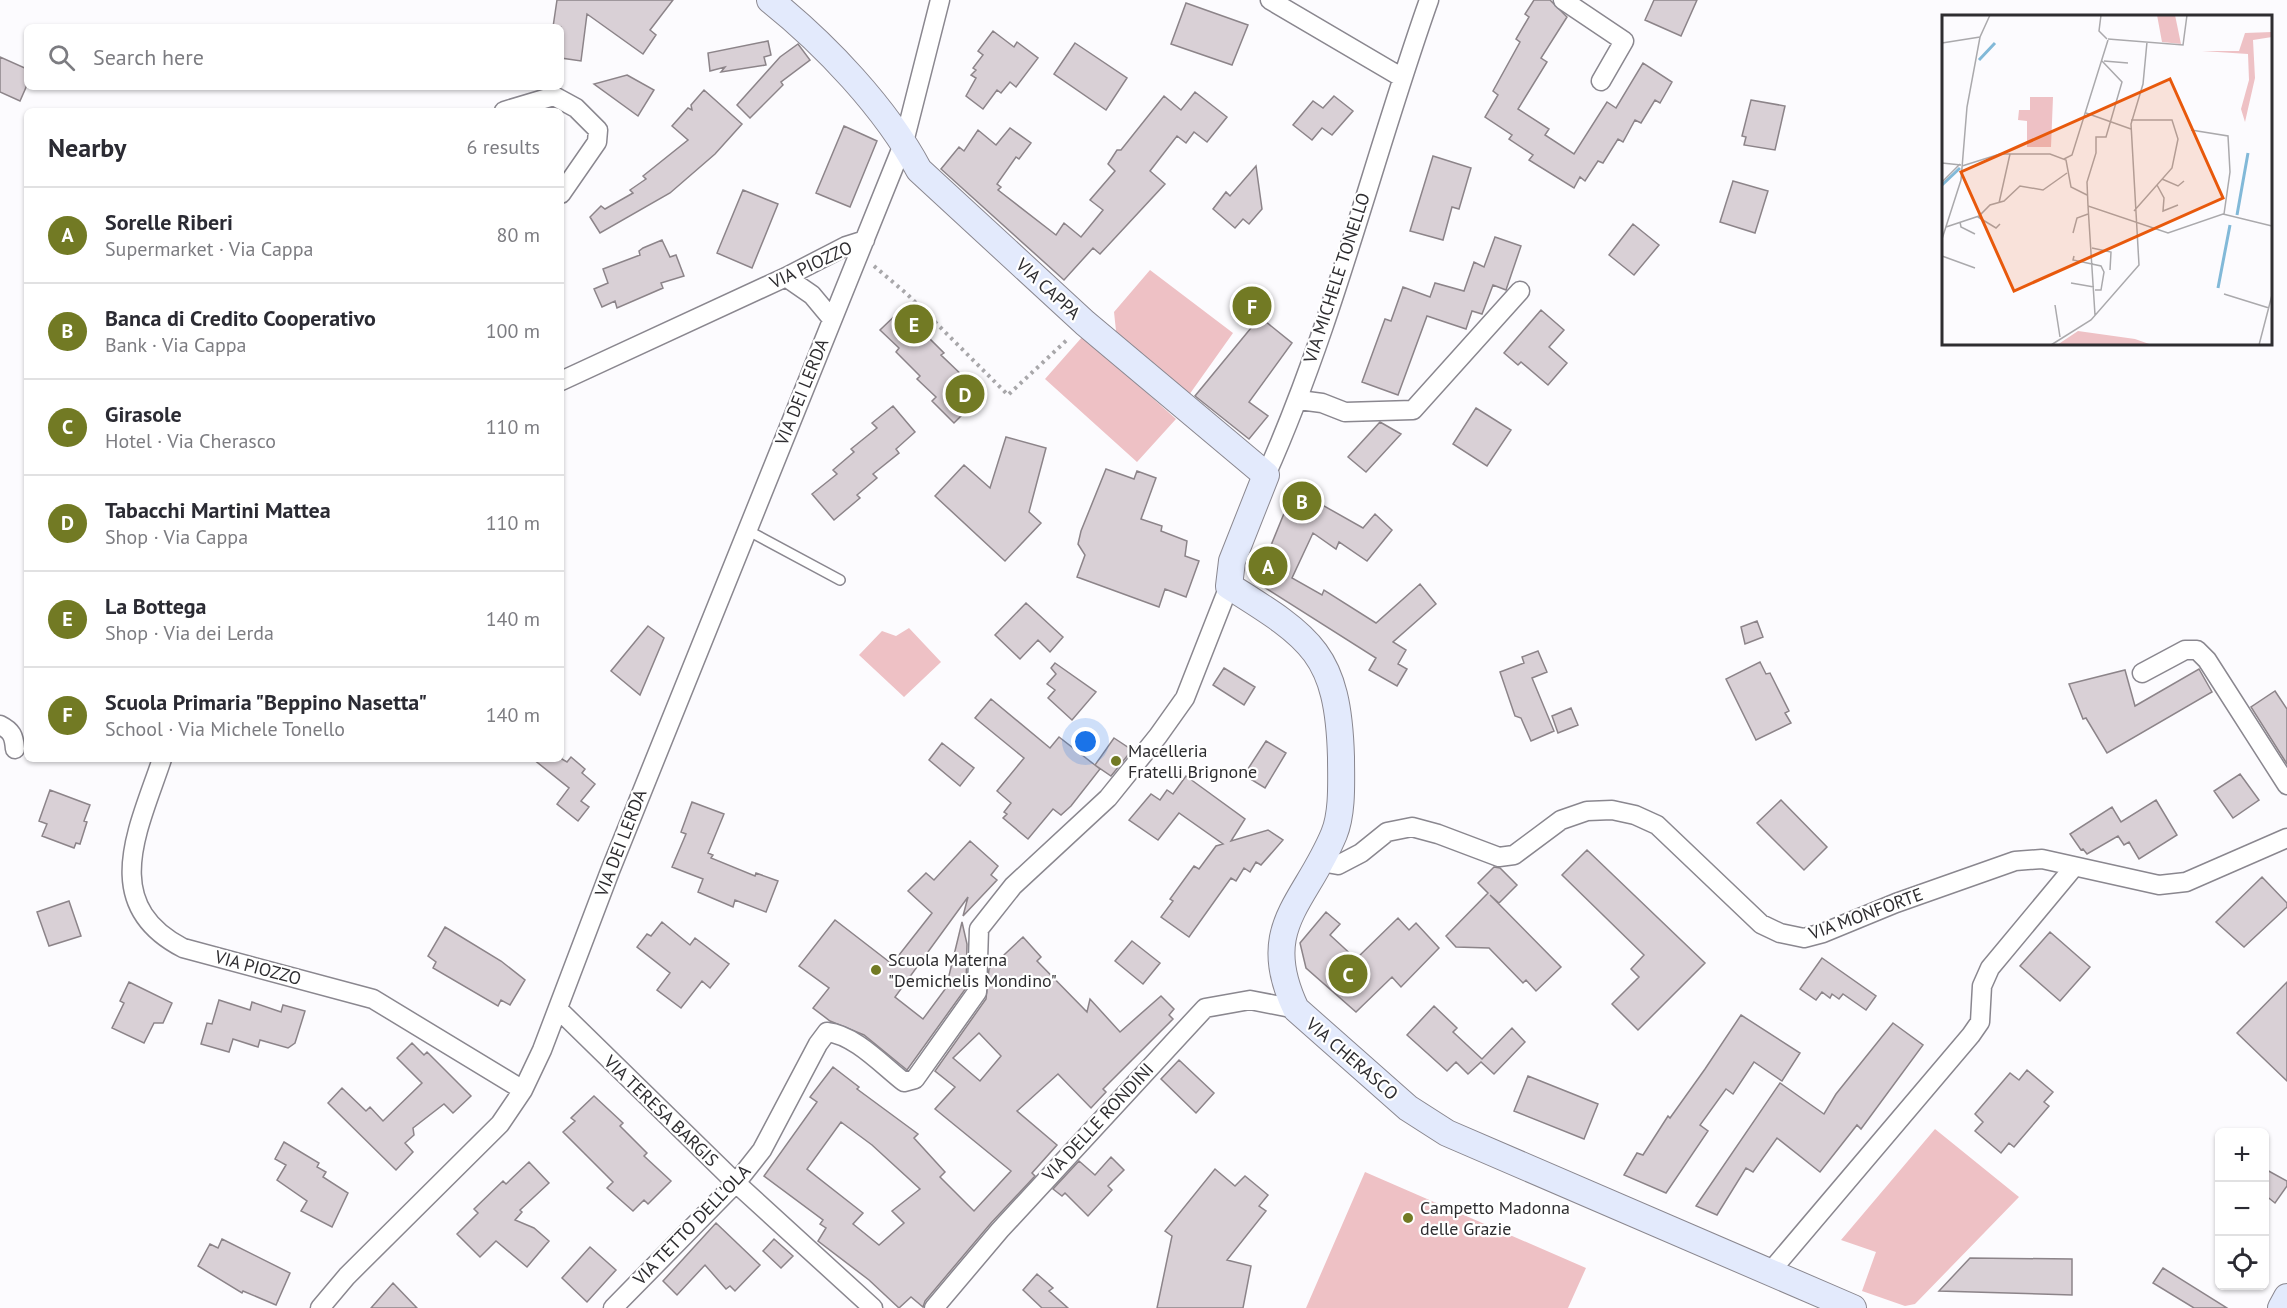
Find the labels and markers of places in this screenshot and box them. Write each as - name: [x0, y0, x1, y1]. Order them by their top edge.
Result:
- pin: F: [1232, 284, 1272, 328]
- pin: E: [894, 302, 934, 346]
- pin: D: [946, 372, 984, 416]
- pin: B: [1282, 478, 1322, 524]
- pin: A: [1248, 544, 1288, 588]
- place label: Macelleria Fratelli Brignone: [1128, 739, 1257, 783]
- marker: Macelleria Fratelli Brignone: [1109, 754, 1123, 768]
- place label: Scuola Materna "Demichelis Mondino": [888, 948, 1057, 992]
- pin: C: [1328, 952, 1368, 996]
- marker: Scuola Materna "Demichelis Mondino": [869, 963, 883, 977]
- place label: Campetto Madonna delle Grazie: [1420, 1196, 1570, 1240]
- marker: Campetto Madonna delle Grazie: [1401, 1211, 1415, 1225]

